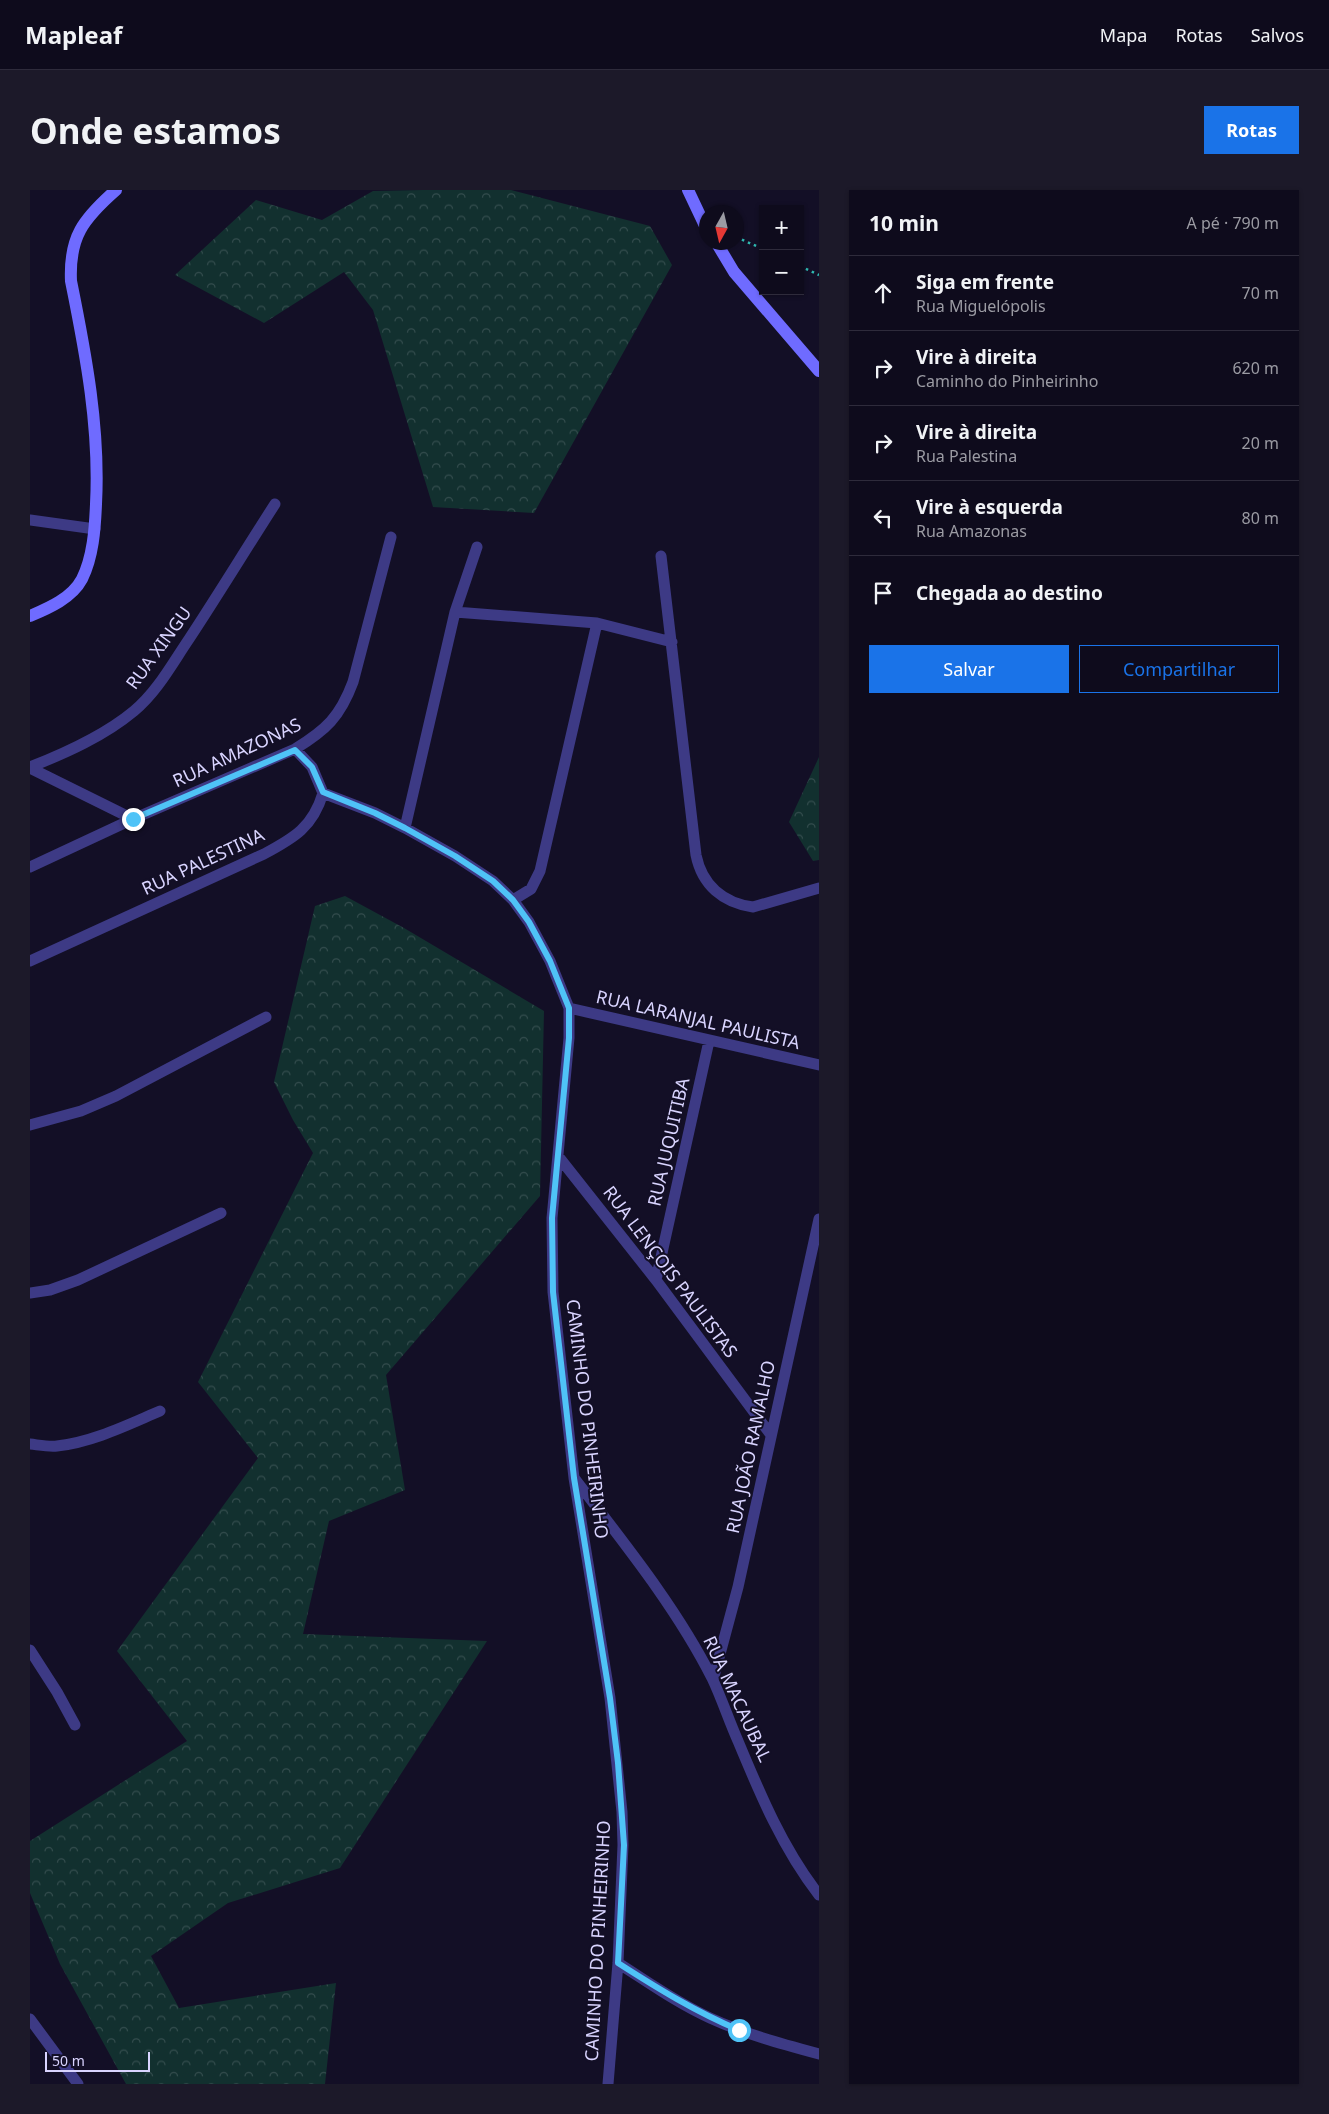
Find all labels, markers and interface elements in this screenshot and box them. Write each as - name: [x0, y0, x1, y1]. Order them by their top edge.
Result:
- text: Mapleaf: [25, 18, 122, 51]
- text: Mapa: [1100, 23, 1147, 47]
- text: Rotas: [1175, 23, 1223, 47]
- text: Salvos: [1251, 23, 1304, 47]
- button: Rotas: [1204, 106, 1299, 154]
- text: Onde estamos: [30, 107, 281, 154]
- north arrow: [699, 205, 744, 250]
- map controls: [759, 205, 804, 295]
- button: +: [759, 205, 804, 250]
- text: 10 min: [869, 209, 939, 237]
- text: A pé · 790 m: [1187, 212, 1279, 234]
- button: −: [759, 250, 804, 295]
- text: Siga em frente: [916, 269, 1054, 295]
- icon: ahead: [869, 279, 897, 307]
- text: 70 m: [1242, 282, 1279, 304]
- text: Rua Miguelópolis: [916, 295, 1046, 317]
- text: Vire à direita: [916, 344, 1037, 370]
- icon: right: [869, 354, 897, 382]
- text: 620 m: [1232, 357, 1279, 379]
- text: Caminho do Pinheirinho: [916, 370, 1098, 392]
- text: Vire à direita: [916, 419, 1037, 445]
- icon: right: [869, 429, 897, 457]
- text: 20 m: [1242, 432, 1279, 454]
- text: Rua Palestina: [916, 445, 1017, 467]
- text: Vire à esquerda: [916, 494, 1063, 520]
- icon: left: [869, 504, 897, 532]
- text: 80 m: [1242, 507, 1279, 529]
- text: Rua Amazonas: [916, 520, 1027, 542]
- icon: arrive: [869, 579, 897, 607]
- text: Chegada ao destino: [916, 580, 1103, 606]
- street label: RUA XINGU: [120, 601, 196, 694]
- button: Salvar: [869, 645, 1069, 693]
- button: Compartilhar: [1079, 645, 1279, 693]
- street label: RUA AMAZONAS: [169, 712, 305, 792]
- route end: [122, 808, 145, 831]
- street label: RUA PALESTINA: [137, 822, 268, 900]
- street label: RUA LARANJAL PAULISTA: [594, 984, 803, 1054]
- street label: RUA JUQUITIBA: [642, 1075, 695, 1208]
- street label: RUA LENÇOIS PAULISTAS: [598, 1181, 743, 1362]
- street label: CAMINHO DO PINHEIRINHO: [561, 1298, 615, 1540]
- street label: RUA JOÃO RAMALHO: [720, 1358, 780, 1535]
- street label: RUA MACAUBAL: [698, 1632, 778, 1766]
- street label: CAMINHO DO PINHEIRINHO: [579, 1820, 615, 2062]
- route start: [728, 2019, 751, 2042]
- scale bar: [45, 2049, 150, 2072]
- text: 50 m: [52, 2051, 85, 2070]

